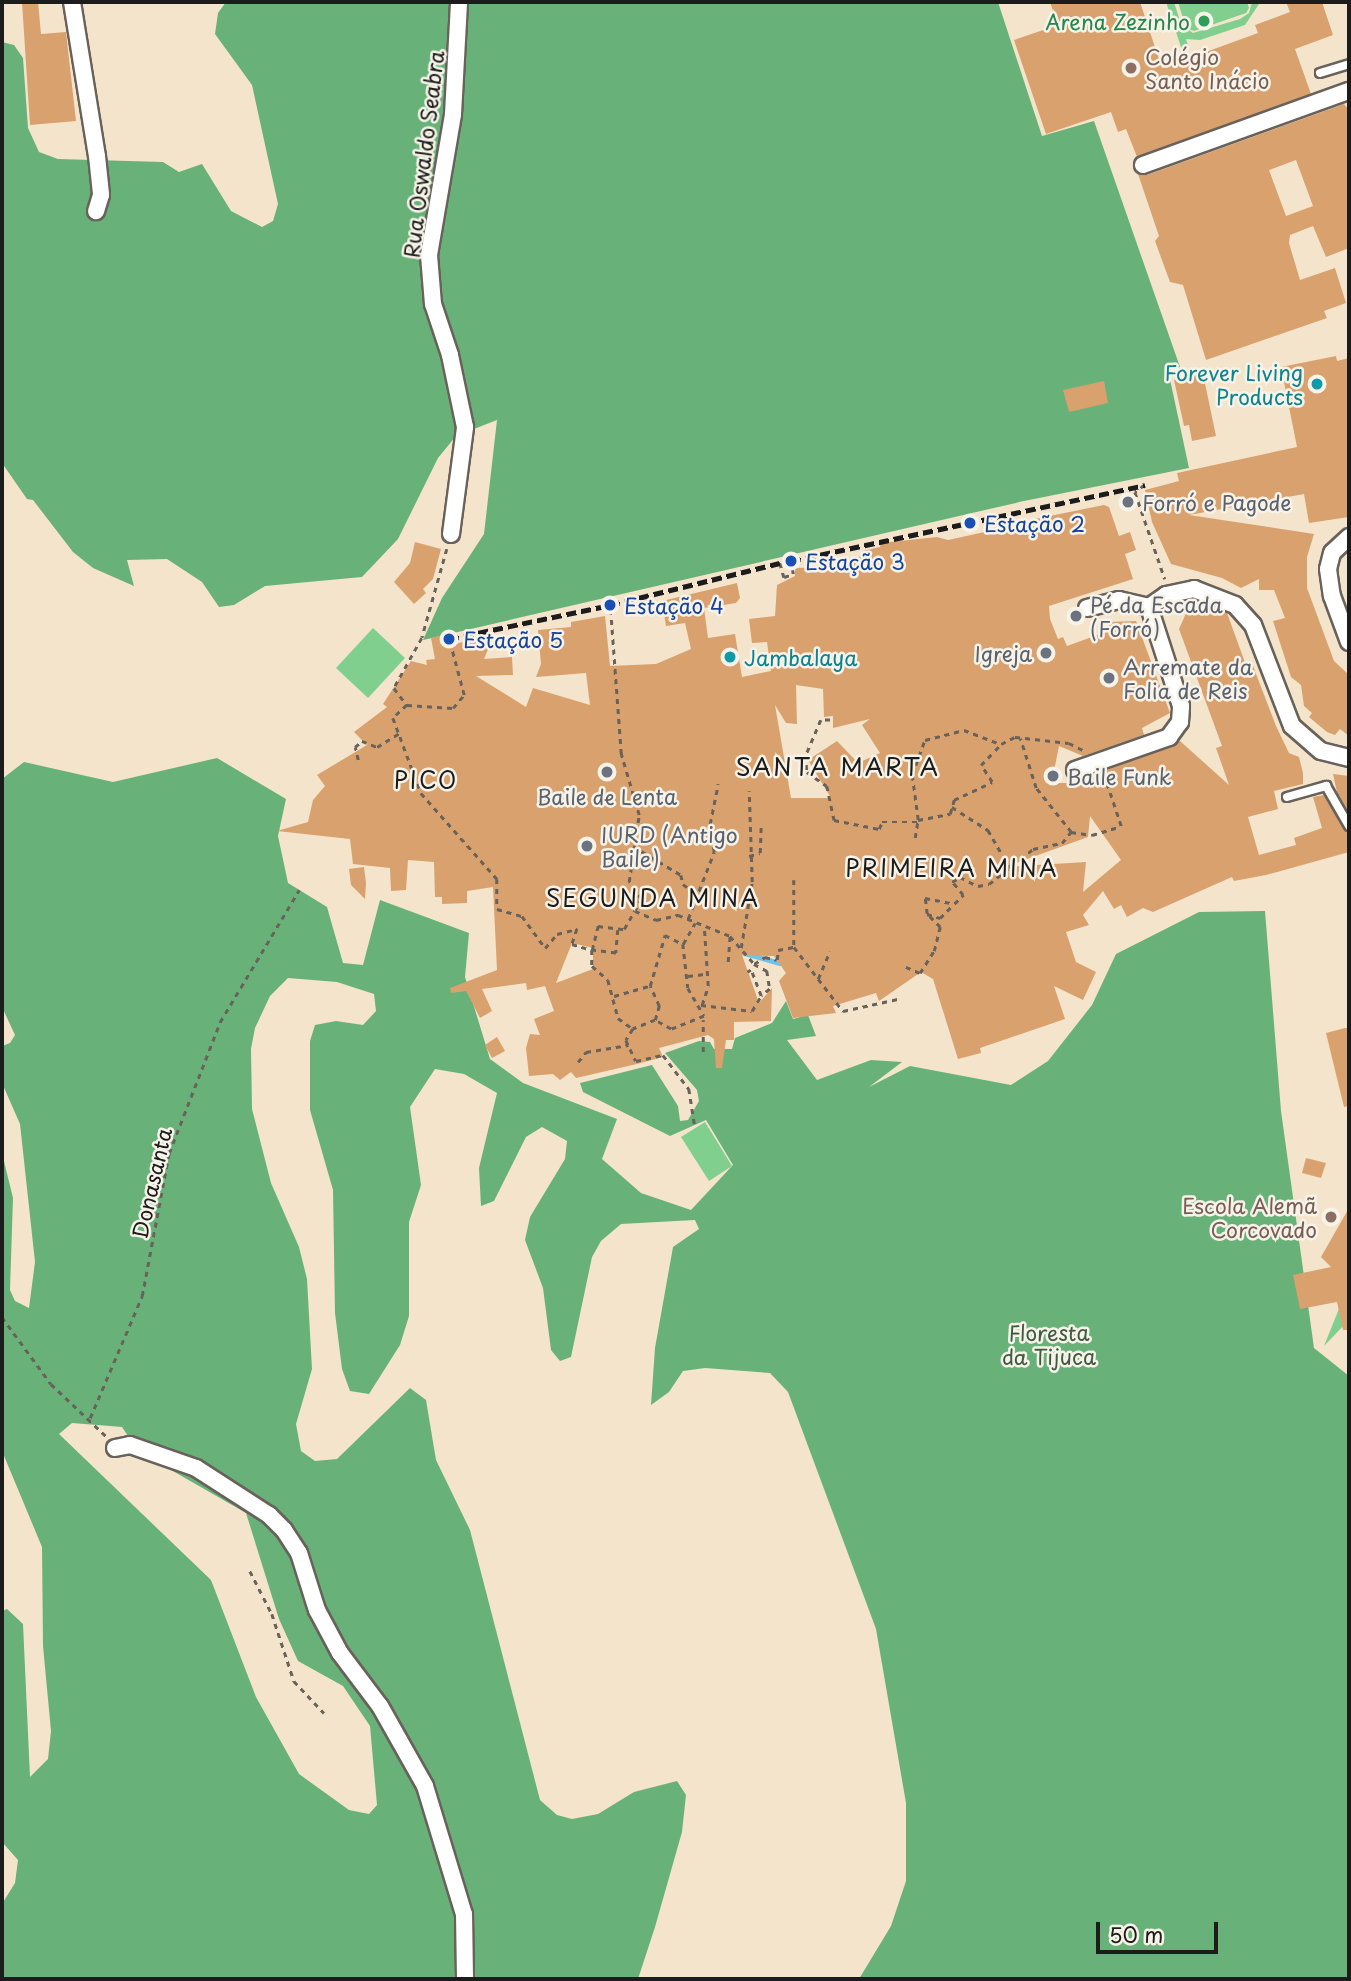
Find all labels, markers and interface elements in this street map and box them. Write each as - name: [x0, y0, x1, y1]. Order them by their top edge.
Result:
- place label: Arena Zezinho: [1046, 8, 1190, 34]
- marker: Arena Zezinho: [1196, 13, 1212, 29]
- place label: Colégio Santo Inácio: [1145, 43, 1270, 93]
- street label: Rua Oswaldo Seabra: [398, 47, 448, 261]
- marker: Colégio Santo Inácio: [1123, 60, 1139, 76]
- place label: Forever Living Products: [1163, 359, 1303, 409]
- marker: Forever Living Products: [1309, 376, 1325, 392]
- place label: Forró e Pagode: [1142, 489, 1292, 515]
- marker: Forró e Pagode: [1120, 494, 1136, 510]
- place label: Estação 2: [984, 510, 1085, 536]
- marker: Estação 2: [962, 515, 978, 531]
- place label: Estação 3: [805, 548, 905, 574]
- marker: Estação 3: [783, 553, 799, 569]
- place label: Pé da Escada (Forró): [1090, 591, 1224, 641]
- place label: Estação 4: [624, 592, 724, 618]
- marker: Estação 4: [602, 597, 618, 613]
- marker: Pé da Escada (Forró): [1068, 608, 1084, 624]
- place label: Estação 5: [463, 626, 562, 652]
- marker: Estação 5: [441, 631, 457, 647]
- place label: Igreja: [975, 640, 1032, 666]
- place label: Jambalaya: [744, 644, 857, 670]
- marker: Igreja: [1038, 645, 1054, 661]
- marker: Jambalaya: [722, 649, 738, 665]
- place label: Arremate da Folia de Reis: [1123, 653, 1253, 703]
- marker: Arremate da Folia de Reis: [1101, 670, 1117, 686]
- district label: SANTA MARTA: [738, 753, 938, 781]
- place label: Baile Funk: [1067, 763, 1174, 789]
- marker: Baile de Lenta: [599, 764, 615, 780]
- district label: PICO: [394, 766, 458, 794]
- marker: Baile Funk: [1045, 768, 1061, 784]
- place label: Baile de Lenta: [535, 783, 679, 809]
- place label: IURD (Antigo Baile): [601, 821, 739, 871]
- marker: IURD (Antigo Baile): [579, 838, 595, 854]
- district label: PRIMEIRA MINA: [847, 854, 1057, 882]
- district label: SEGUNDA MINA: [548, 884, 758, 912]
- street label: Donasanta: [126, 1125, 176, 1241]
- place label: Escola Alemã Corcovado: [1182, 1192, 1317, 1242]
- marker: Escola Alemã Corcovado: [1323, 1209, 1339, 1225]
- park label: Floresta da Tijuca: [1002, 1319, 1096, 1369]
- scale bar: [1099, 1908, 1222, 1952]
- text: 50 m: [1109, 1918, 1163, 1950]

